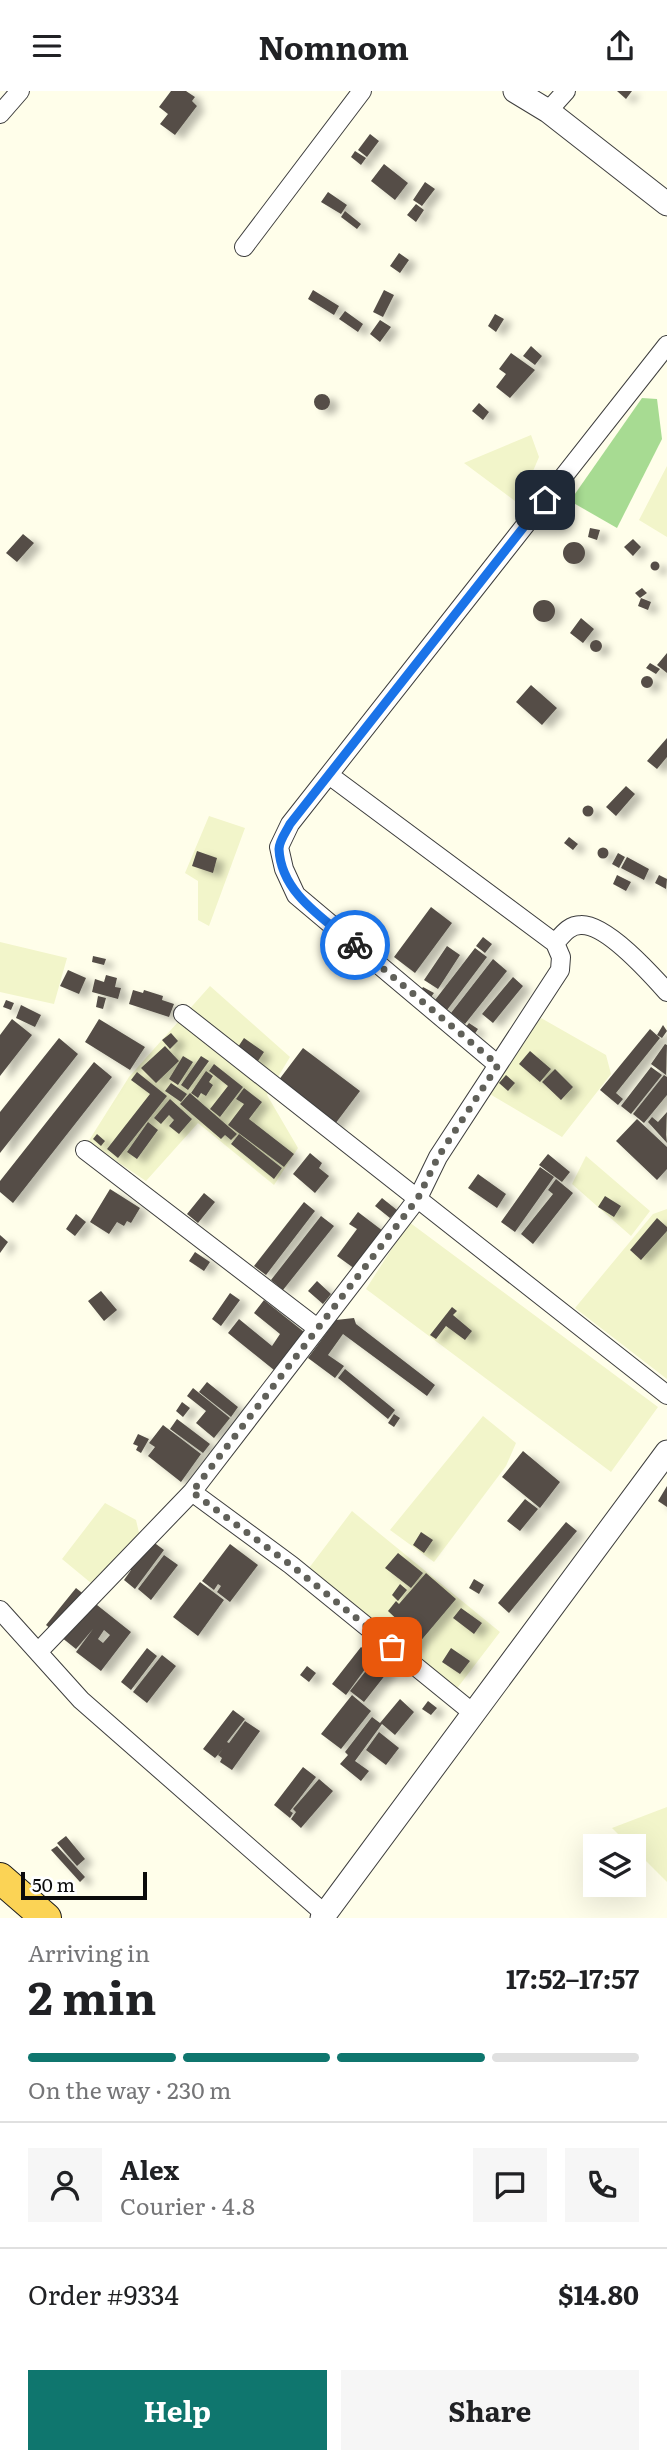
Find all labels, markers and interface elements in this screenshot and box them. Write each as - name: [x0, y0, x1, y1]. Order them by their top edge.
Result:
- text: Nomnom: [258, 22, 409, 70]
- icon: menu: [28, 27, 66, 65]
- icon: share: [601, 27, 639, 65]
- pin: [515, 470, 575, 530]
- icon: home: [526, 481, 564, 519]
- courier: [320, 910, 390, 980]
- icon: bike: [336, 926, 374, 964]
- pin: [362, 1617, 422, 1677]
- icon: bag: [373, 1628, 411, 1666]
- map controls: [583, 1834, 646, 1897]
- button: layers: [583, 1834, 646, 1897]
- scale bar: [21, 1869, 147, 1901]
- text: 50 m: [32, 1870, 75, 1898]
- text: Arriving in: [28, 1935, 150, 1969]
- text: 17:52–17:57: [506, 1958, 639, 1997]
- text: 2 min: [28, 1961, 157, 2029]
- text: On the way · 230 m: [28, 2072, 231, 2106]
- button: person: [28, 2148, 102, 2222]
- button: chat: [473, 2148, 547, 2222]
- button: phone: [565, 2148, 639, 2222]
- text: Alex: [120, 2149, 179, 2188]
- text: Courier · 4.8: [120, 2188, 255, 2222]
- text: Order #9334: [28, 2274, 179, 2313]
- text: $14.80: [558, 2274, 639, 2313]
- button: Help: [28, 2370, 327, 2450]
- button: Share: [341, 2370, 639, 2450]

